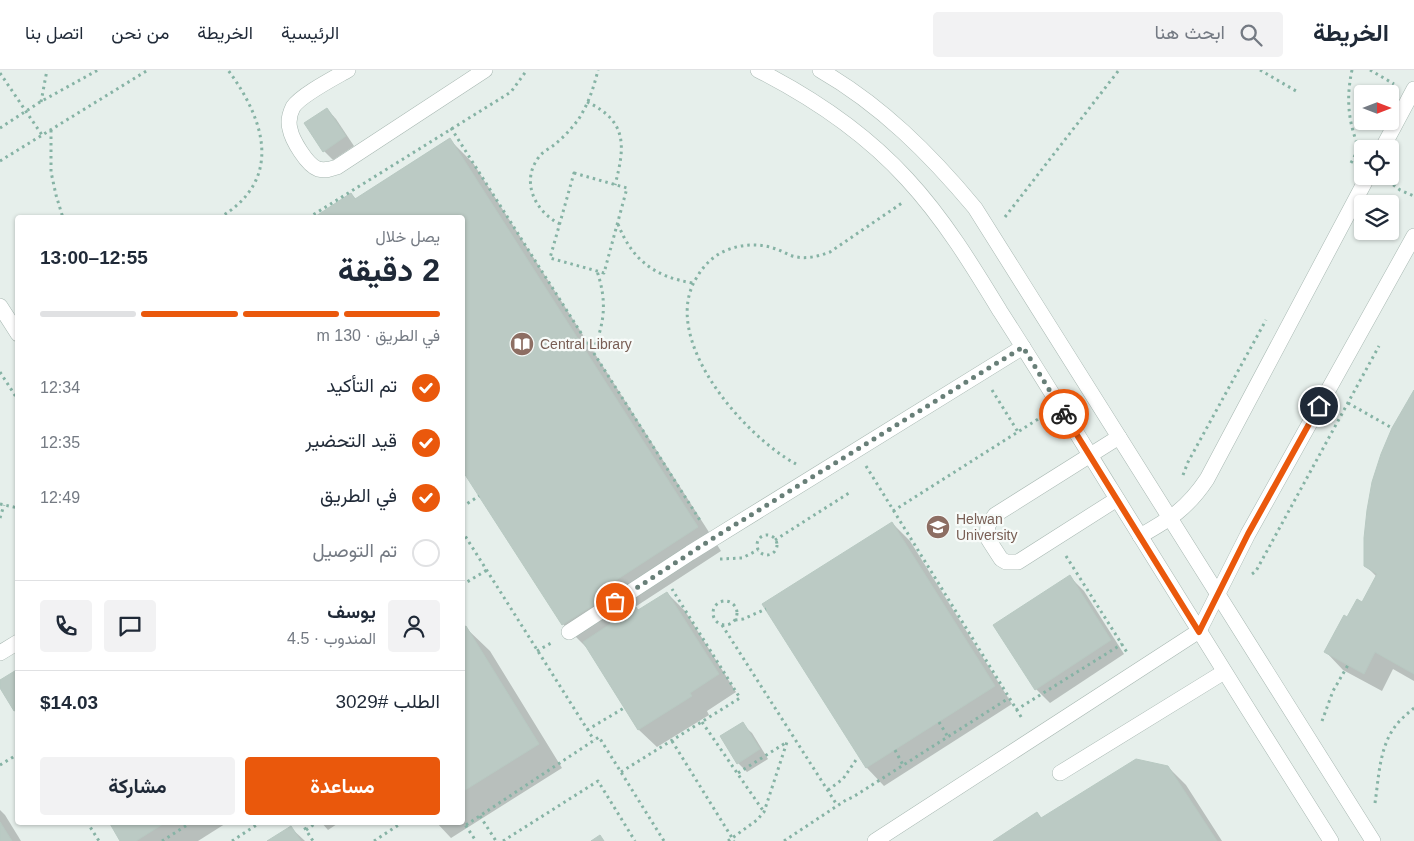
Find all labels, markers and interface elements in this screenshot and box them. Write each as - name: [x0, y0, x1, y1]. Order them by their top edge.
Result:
- search box: [933, 12, 1283, 57]
- text: الخريطة: [1313, 19, 1389, 46]
- icon: search: [1237, 21, 1265, 49]
- text: ابحث هنا: [1155, 22, 1225, 43]
- text: اتصل بنا: [25, 23, 83, 43]
- text: من نحن: [111, 23, 169, 43]
- text: الخريطة: [197, 23, 253, 43]
- text: الرئيسية: [281, 23, 339, 43]
- north arrow: [1354, 85, 1399, 130]
- map controls: [1354, 85, 1399, 240]
- button: locate: [1354, 140, 1399, 185]
- button: layers: [1354, 195, 1399, 240]
- text: يصل خلال: [376, 228, 440, 245]
- text: 12:55–13:00: [40, 247, 148, 268]
- text: 2 دقيقة: [338, 252, 440, 288]
- text: في الطريق · 130 m: [317, 327, 440, 344]
- library icon: Central Library: [509, 331, 535, 357]
- place label: Central Library: [540, 336, 632, 352]
- icon: check: [412, 374, 440, 402]
- text: تم التأكيد: [326, 375, 397, 396]
- text: 12:34: [40, 379, 80, 396]
- pin: [1298, 385, 1340, 427]
- courier: [1039, 389, 1089, 439]
- icon: home: [1305, 392, 1333, 420]
- icon: bike: [1050, 400, 1078, 428]
- icon: check: [412, 429, 440, 457]
- text: قيد التحضير: [305, 430, 397, 451]
- text: 12:35: [40, 434, 80, 451]
- icon: check: [412, 484, 440, 512]
- text: في الطريق: [320, 485, 397, 506]
- text: 12:49: [40, 489, 80, 506]
- place label: Helwan University: [956, 511, 1017, 543]
- school or university icon: Helwan University: [925, 514, 951, 540]
- text: تم التوصيل: [313, 540, 397, 561]
- pin: [594, 581, 636, 623]
- icon: bag: [601, 588, 629, 616]
- button: phone: [40, 600, 92, 652]
- button: chat: [104, 600, 156, 652]
- button: person: [388, 600, 440, 652]
- text: يوسف: [327, 601, 376, 622]
- text: المندوب · 4.5: [287, 630, 376, 647]
- text: الطلب #3029: [335, 691, 440, 712]
- text: $14.03: [40, 692, 98, 713]
- button: مشاركة: [40, 757, 235, 815]
- button: مساعدة: [245, 757, 440, 815]

